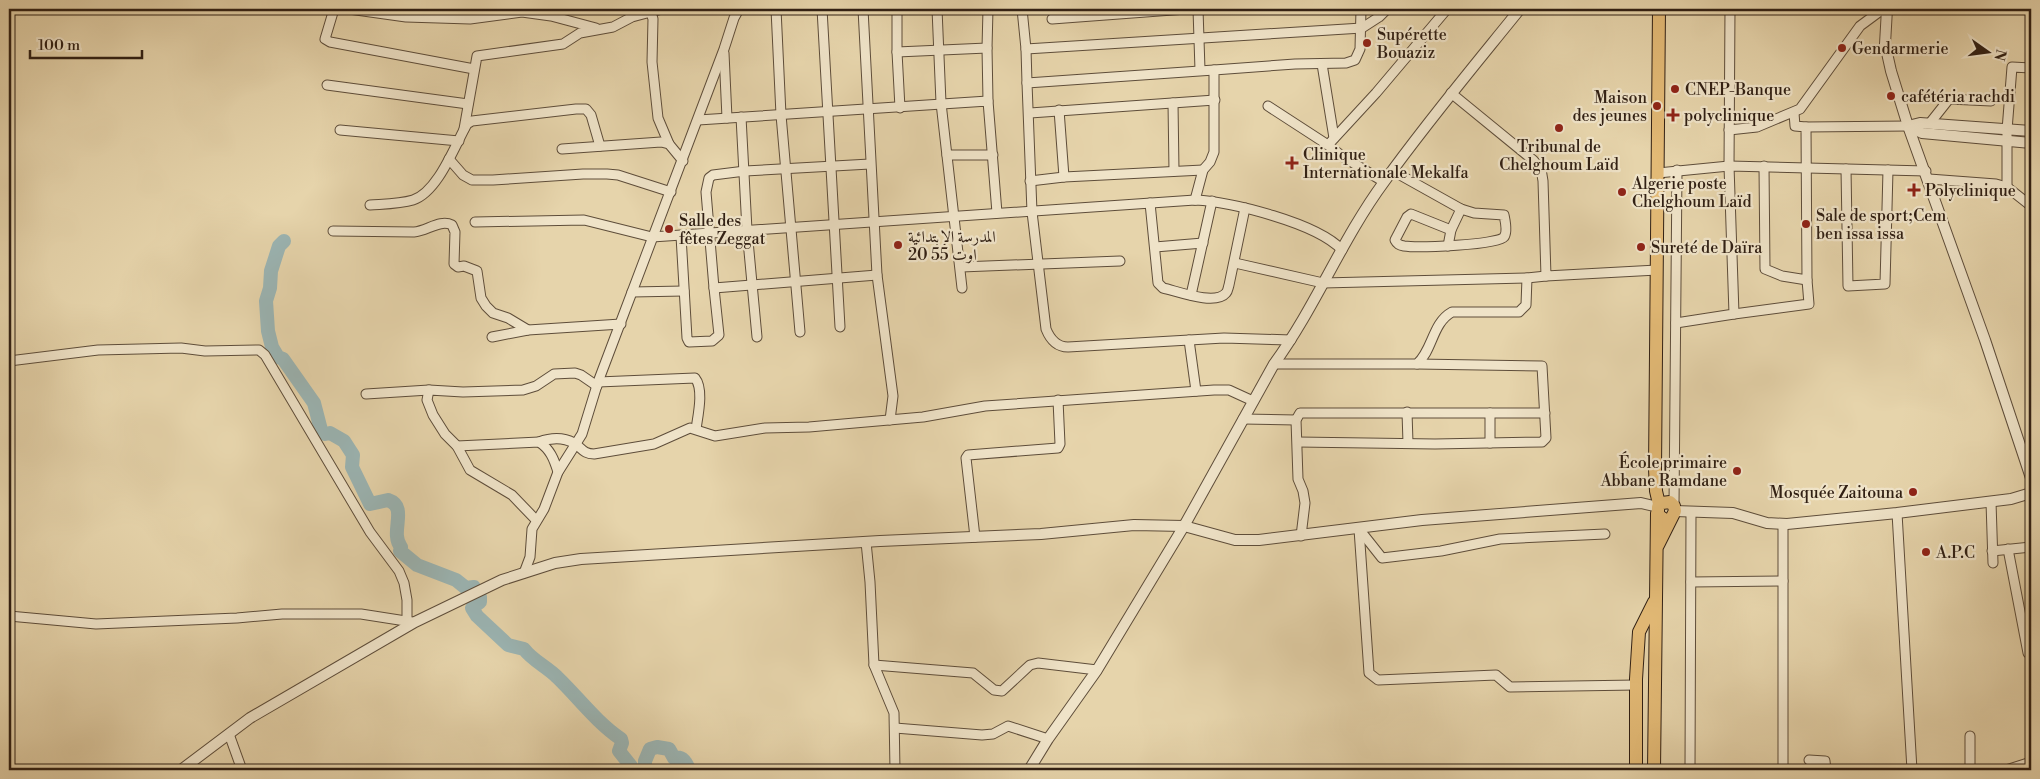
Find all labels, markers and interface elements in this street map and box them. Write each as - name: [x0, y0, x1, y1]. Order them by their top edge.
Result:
- place label: Supérette Bouaziz: [1376, 25, 1447, 63]
- scale bar: [30, 28, 142, 60]
- north arrow: [1962, 28, 2012, 78]
- text: 100 m: [38, 36, 80, 55]
- marker: Supérette Bouaziz: [1361, 37, 1373, 49]
- place label: Gendarmerie: [1852, 39, 1949, 59]
- marker: Gendarmerie: [1836, 42, 1848, 54]
- text: N: [1990, 47, 2010, 62]
- place label: CNEP-Banque: [1685, 80, 1791, 100]
- marker: CNEP-Banque: [1669, 83, 1681, 95]
- place label: cafétéria rachdi: [1901, 87, 2015, 107]
- place label: Maison des jeunes: [1572, 88, 1647, 126]
- marker: cafétéria rachdi: [1885, 90, 1897, 102]
- marker: Maison des jeunes: [1651, 100, 1663, 112]
- place label: polyclinique: [1684, 106, 1774, 126]
- marker: polyclinique: [1666, 108, 1680, 122]
- marker: Tribunal de Chelghoum Laïd: [1553, 122, 1565, 134]
- place label: Tribunal de Chelghoum Laïd: [1499, 137, 1619, 175]
- place label: Clinique Internationale Mekalfa: [1303, 145, 1469, 183]
- marker: Clinique Internationale Mekalfa: [1285, 156, 1299, 170]
- place label: Algerie poste Chelghoum Laïd: [1631, 174, 1752, 212]
- place label: Polyclinique: [1925, 181, 2016, 201]
- marker: Polyclinique: [1907, 183, 1921, 197]
- marker: Algerie poste Chelghoum Laïd: [1616, 186, 1628, 198]
- place label: Sale de sport;Cem ben issa issa: [1816, 206, 1946, 244]
- place label: Salle des fêtes Zeggat: [679, 211, 766, 249]
- marker: Sale de sport;Cem ben issa issa: [1800, 218, 1812, 230]
- marker: Salle des fêtes Zeggat: [663, 223, 675, 235]
- place label: المدرسة الإبتدائية 20 اوت 55: [908, 227, 996, 265]
- place label: Sureté de Daïra: [1651, 238, 1763, 258]
- marker: المدرسة الإبتدائية 20 اوت 55: [892, 239, 904, 251]
- marker: Sureté de Daïra: [1635, 241, 1647, 253]
- place label: École primaire Abbane Ramdane: [1600, 451, 1727, 491]
- marker: École primaire Abbane Ramdane: [1731, 465, 1743, 477]
- place label: Mosquée Zaitouna: [1770, 483, 1904, 503]
- marker: Mosquée Zaitouna: [1907, 486, 1919, 498]
- place label: A.P.C: [1935, 543, 1975, 563]
- marker: A.P.C: [1920, 546, 1932, 558]

